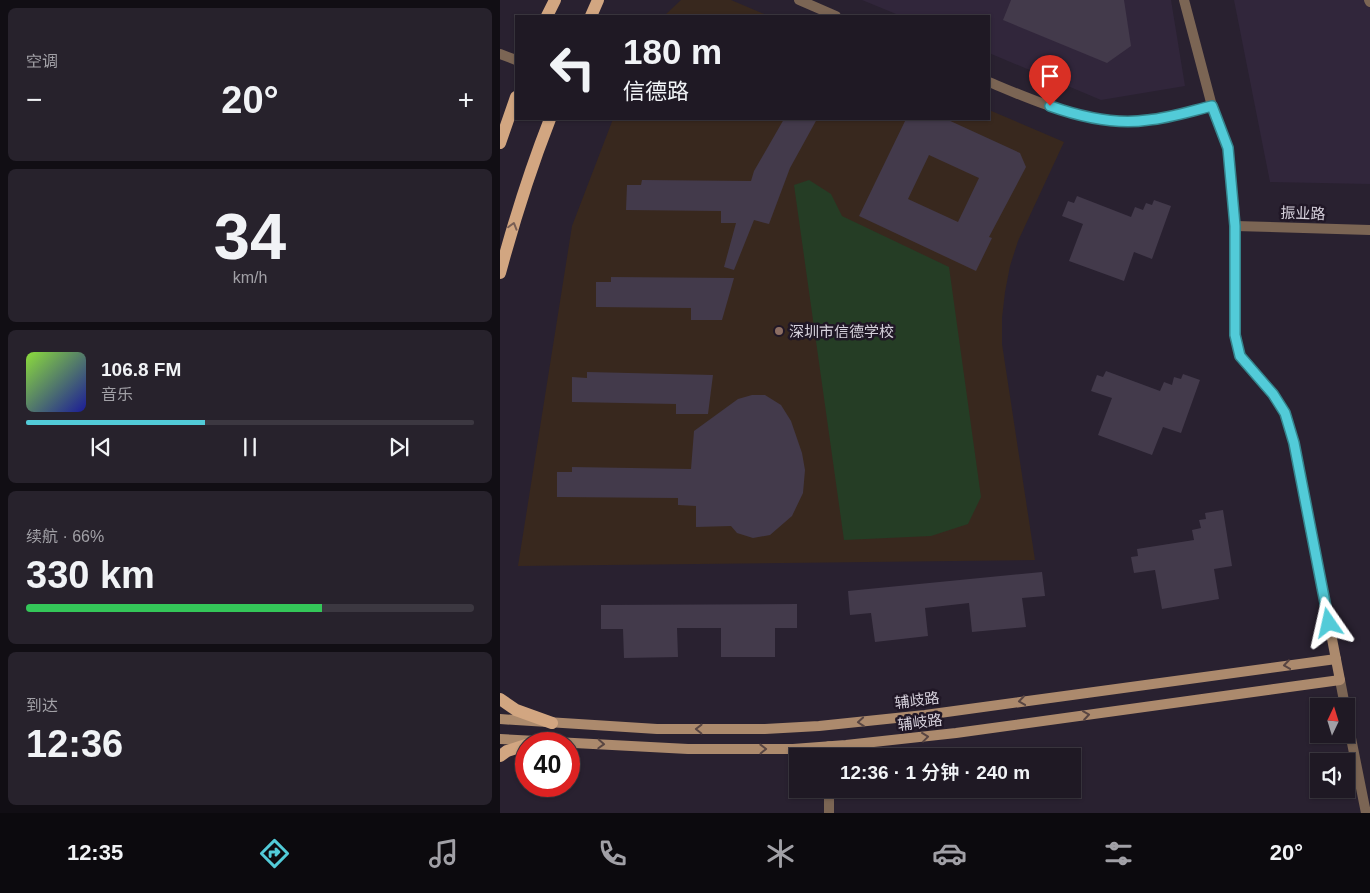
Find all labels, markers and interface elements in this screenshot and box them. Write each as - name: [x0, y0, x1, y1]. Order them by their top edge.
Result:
- text: 180 m: [623, 32, 722, 71]
- icon: left: [540, 35, 605, 100]
- text: 空调: [26, 53, 58, 70]
- pin: [1029, 55, 1071, 106]
- icon: arrive: [1036, 62, 1064, 90]
- text: 20°: [221, 79, 279, 121]
- text: 信德路: [623, 79, 689, 104]
- text: −: [26, 84, 42, 115]
- text: +: [458, 84, 474, 115]
- text: 34: [214, 200, 286, 273]
- street label: 振业路: [1280, 204, 1326, 222]
- one-way arrow: [507, 223, 517, 231]
- text: km/h: [233, 269, 267, 286]
- place label: 深圳市信德学校: [789, 323, 894, 340]
- marker: 深圳市信德学校: [773, 325, 785, 337]
- text: 106.8 FM: [101, 359, 181, 380]
- text: 音乐: [101, 386, 133, 403]
- icon: previous: [87, 433, 115, 461]
- icon: pause: [236, 433, 264, 461]
- icon: next: [385, 433, 413, 461]
- text: 续航 · 66%: [26, 528, 104, 545]
- text: 330 km: [26, 554, 155, 596]
- position arrow: [1302, 596, 1354, 648]
- one-way arrow: [1283, 660, 1292, 670]
- street label: 辅歧路: [894, 689, 940, 711]
- one-way arrow: [1018, 696, 1027, 706]
- text: 到达: [26, 697, 58, 714]
- north arrow: [1310, 698, 1355, 742]
- map controls: [1310, 698, 1355, 798]
- one-way arrow: [1083, 710, 1091, 721]
- street label: 辅岐路: [897, 711, 943, 733]
- one-way arrow: [857, 717, 865, 728]
- text: 12:36: [26, 723, 123, 765]
- one-way arrow: [695, 724, 703, 735]
- speed limit sign: 40: [515, 732, 580, 797]
- one-way arrow: [922, 732, 930, 743]
- one-way arrow: [597, 739, 605, 750]
- one-way arrow: [760, 744, 768, 754]
- button: sound: [1310, 753, 1355, 798]
- text: 12:36 · 1 分钟 · 240 m: [840, 762, 1030, 783]
- icon: directions: [257, 836, 292, 871]
- icon: music: [426, 836, 461, 871]
- icon: phone: [595, 836, 630, 871]
- icon: climate: [763, 836, 798, 871]
- icon: car: [932, 836, 967, 871]
- icon: filters: [1101, 836, 1136, 871]
- text: 12:35: [67, 840, 123, 865]
- text: 20°: [1270, 840, 1303, 865]

